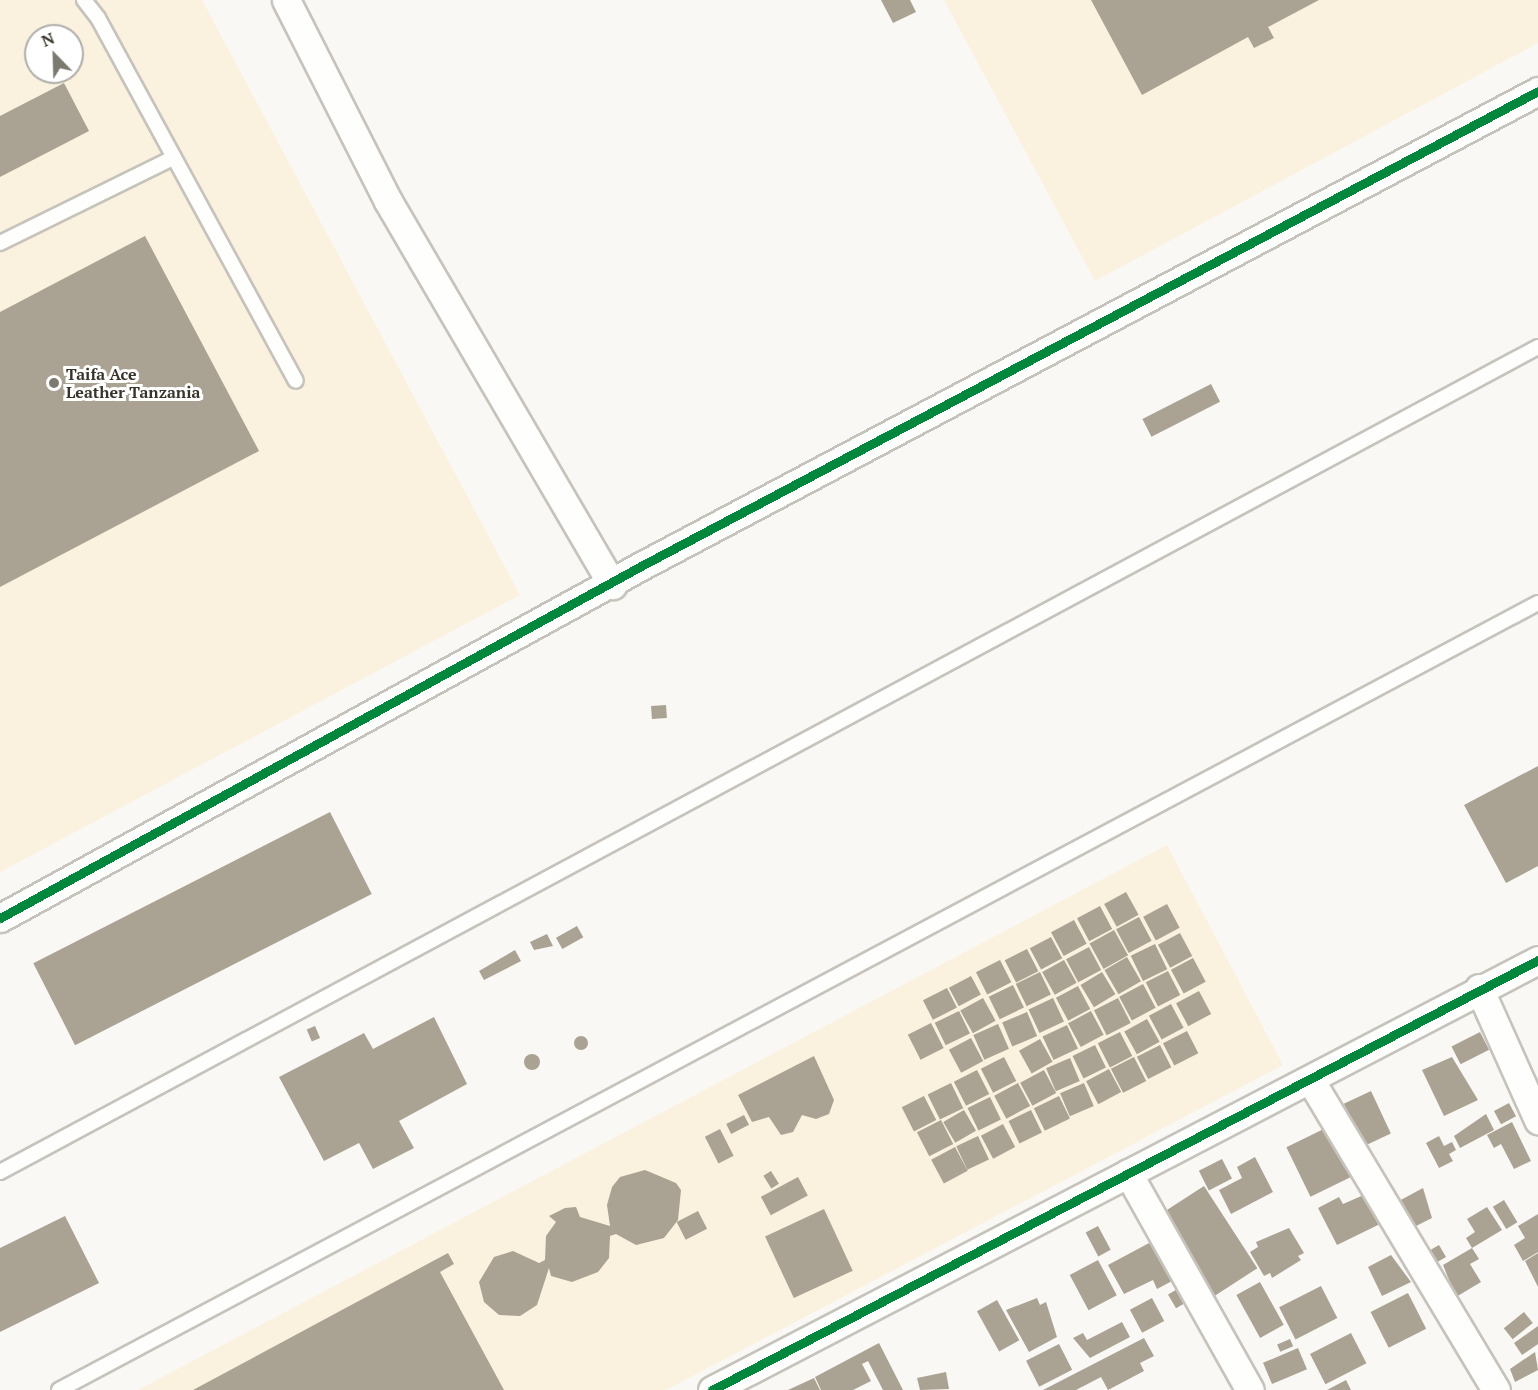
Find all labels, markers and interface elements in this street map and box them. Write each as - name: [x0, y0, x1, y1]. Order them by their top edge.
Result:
- north arrow: [24, 24, 84, 84]
- text: N: [38, 27, 58, 52]
- place label: Taifa Ace Leather Tanzania: [66, 364, 200, 402]
- marker: Taifa Ace Leather Tanzania: [47, 376, 61, 390]

